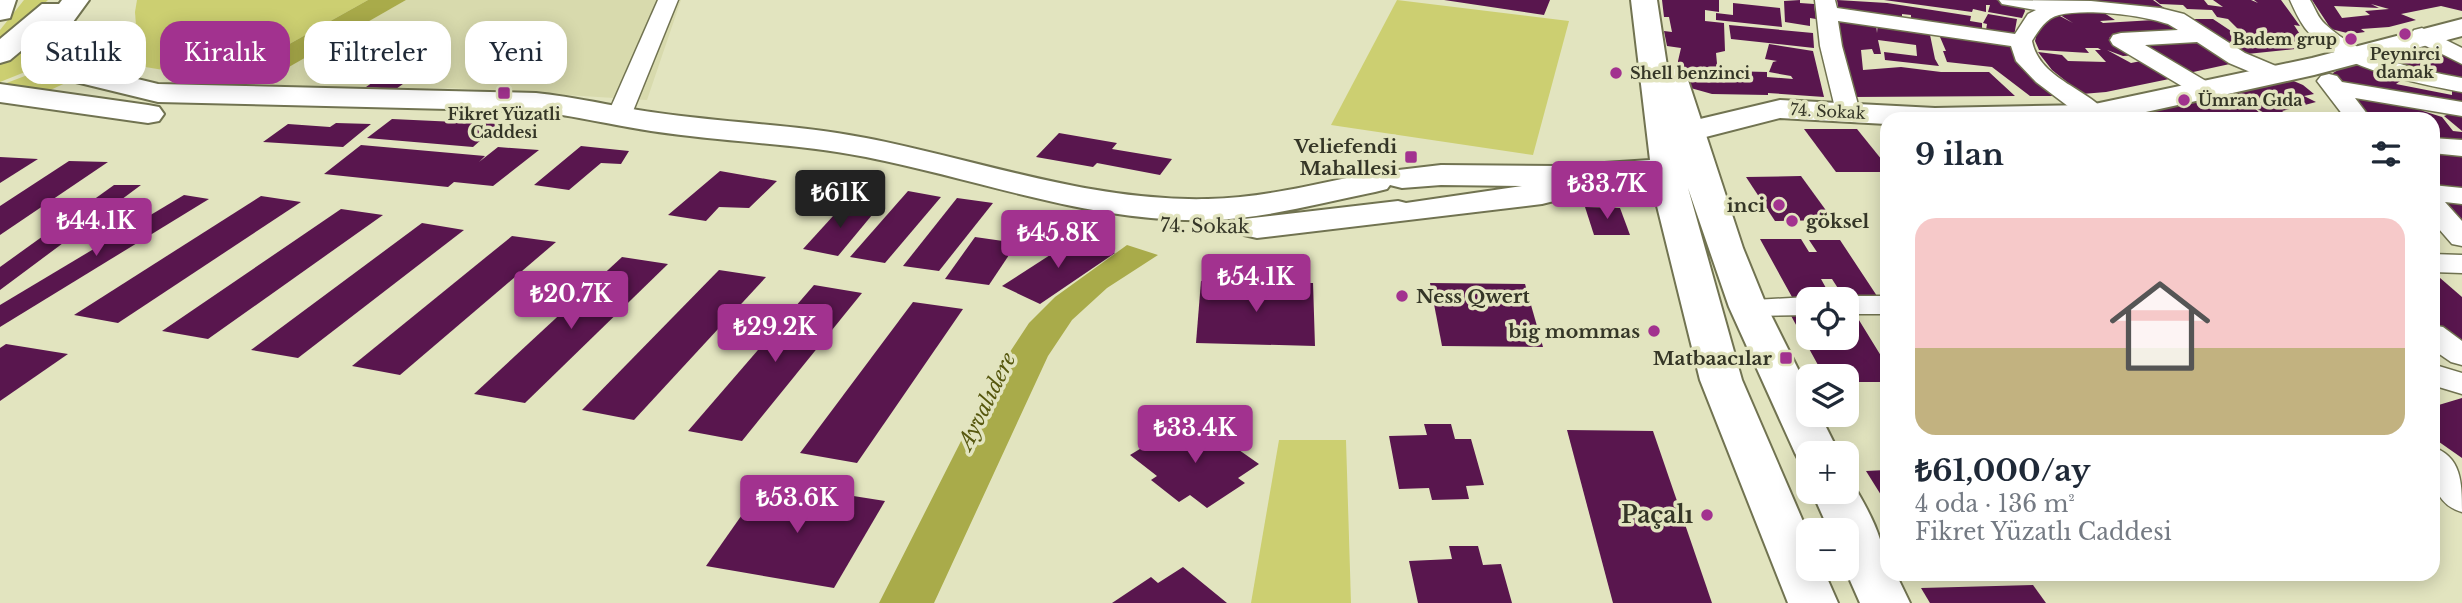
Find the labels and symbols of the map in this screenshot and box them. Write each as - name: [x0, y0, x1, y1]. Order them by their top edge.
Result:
- marker: Peynirci damak: [2397, 26, 2413, 42]
- place label: Badem grup: [2232, 29, 2337, 49]
- marker: Badem grup: [2343, 31, 2359, 47]
- place label: Peynirci damak: [2370, 44, 2441, 82]
- place label: Shell benzinci: [1630, 63, 1750, 83]
- marker: Shell benzinci: [1608, 65, 1624, 81]
- marker: Fikret Yüzatli Caddesi: [496, 85, 512, 101]
- place label: Ümran Gıda: [2198, 90, 2302, 110]
- marker: Ümran Gıda: [2176, 92, 2192, 108]
- street label: 74. Sokak: [1790, 99, 1866, 123]
- place label: Fikret Yüzatli Caddesi: [448, 104, 561, 142]
- place label: Veliefendi Mahallesi: [1293, 135, 1397, 180]
- marker: Veliefendi Mahallesi: [1403, 149, 1419, 165]
- pin: ₺33.7K: [1550, 162, 1664, 221]
- pin: ₺61K: [799, 170, 881, 230]
- place label: inci: [1727, 194, 1765, 217]
- marker: inci: [1771, 197, 1787, 213]
- pin: ₺44.1K: [39, 198, 153, 258]
- pin: ₺45.8K: [1001, 210, 1115, 270]
- place label: göksel: [1806, 210, 1870, 233]
- marker: göksel: [1784, 213, 1800, 229]
- street label: 74. Sokak: [1160, 214, 1250, 238]
- pin: ₺54.1K: [1199, 254, 1313, 314]
- pin: ₺20.7K: [514, 272, 628, 331]
- place label: Ness Qwert: [1416, 285, 1530, 308]
- marker: Ness Qwert: [1394, 288, 1410, 304]
- pin: ₺29.2K: [718, 304, 832, 364]
- place label: big mommas: [1508, 320, 1640, 343]
- marker: big mommas: [1646, 323, 1662, 339]
- place label: Matbaacılar: [1653, 347, 1773, 370]
- water label: Ayvalıdere: [951, 348, 1022, 456]
- marker: Matbaacılar: [1778, 350, 1794, 366]
- pin: ₺33.4K: [1138, 406, 1252, 465]
- pin: ₺53.6K: [740, 476, 854, 535]
- place label: Paçalı: [1621, 501, 1693, 529]
- marker: Paçalı: [1699, 507, 1715, 523]

